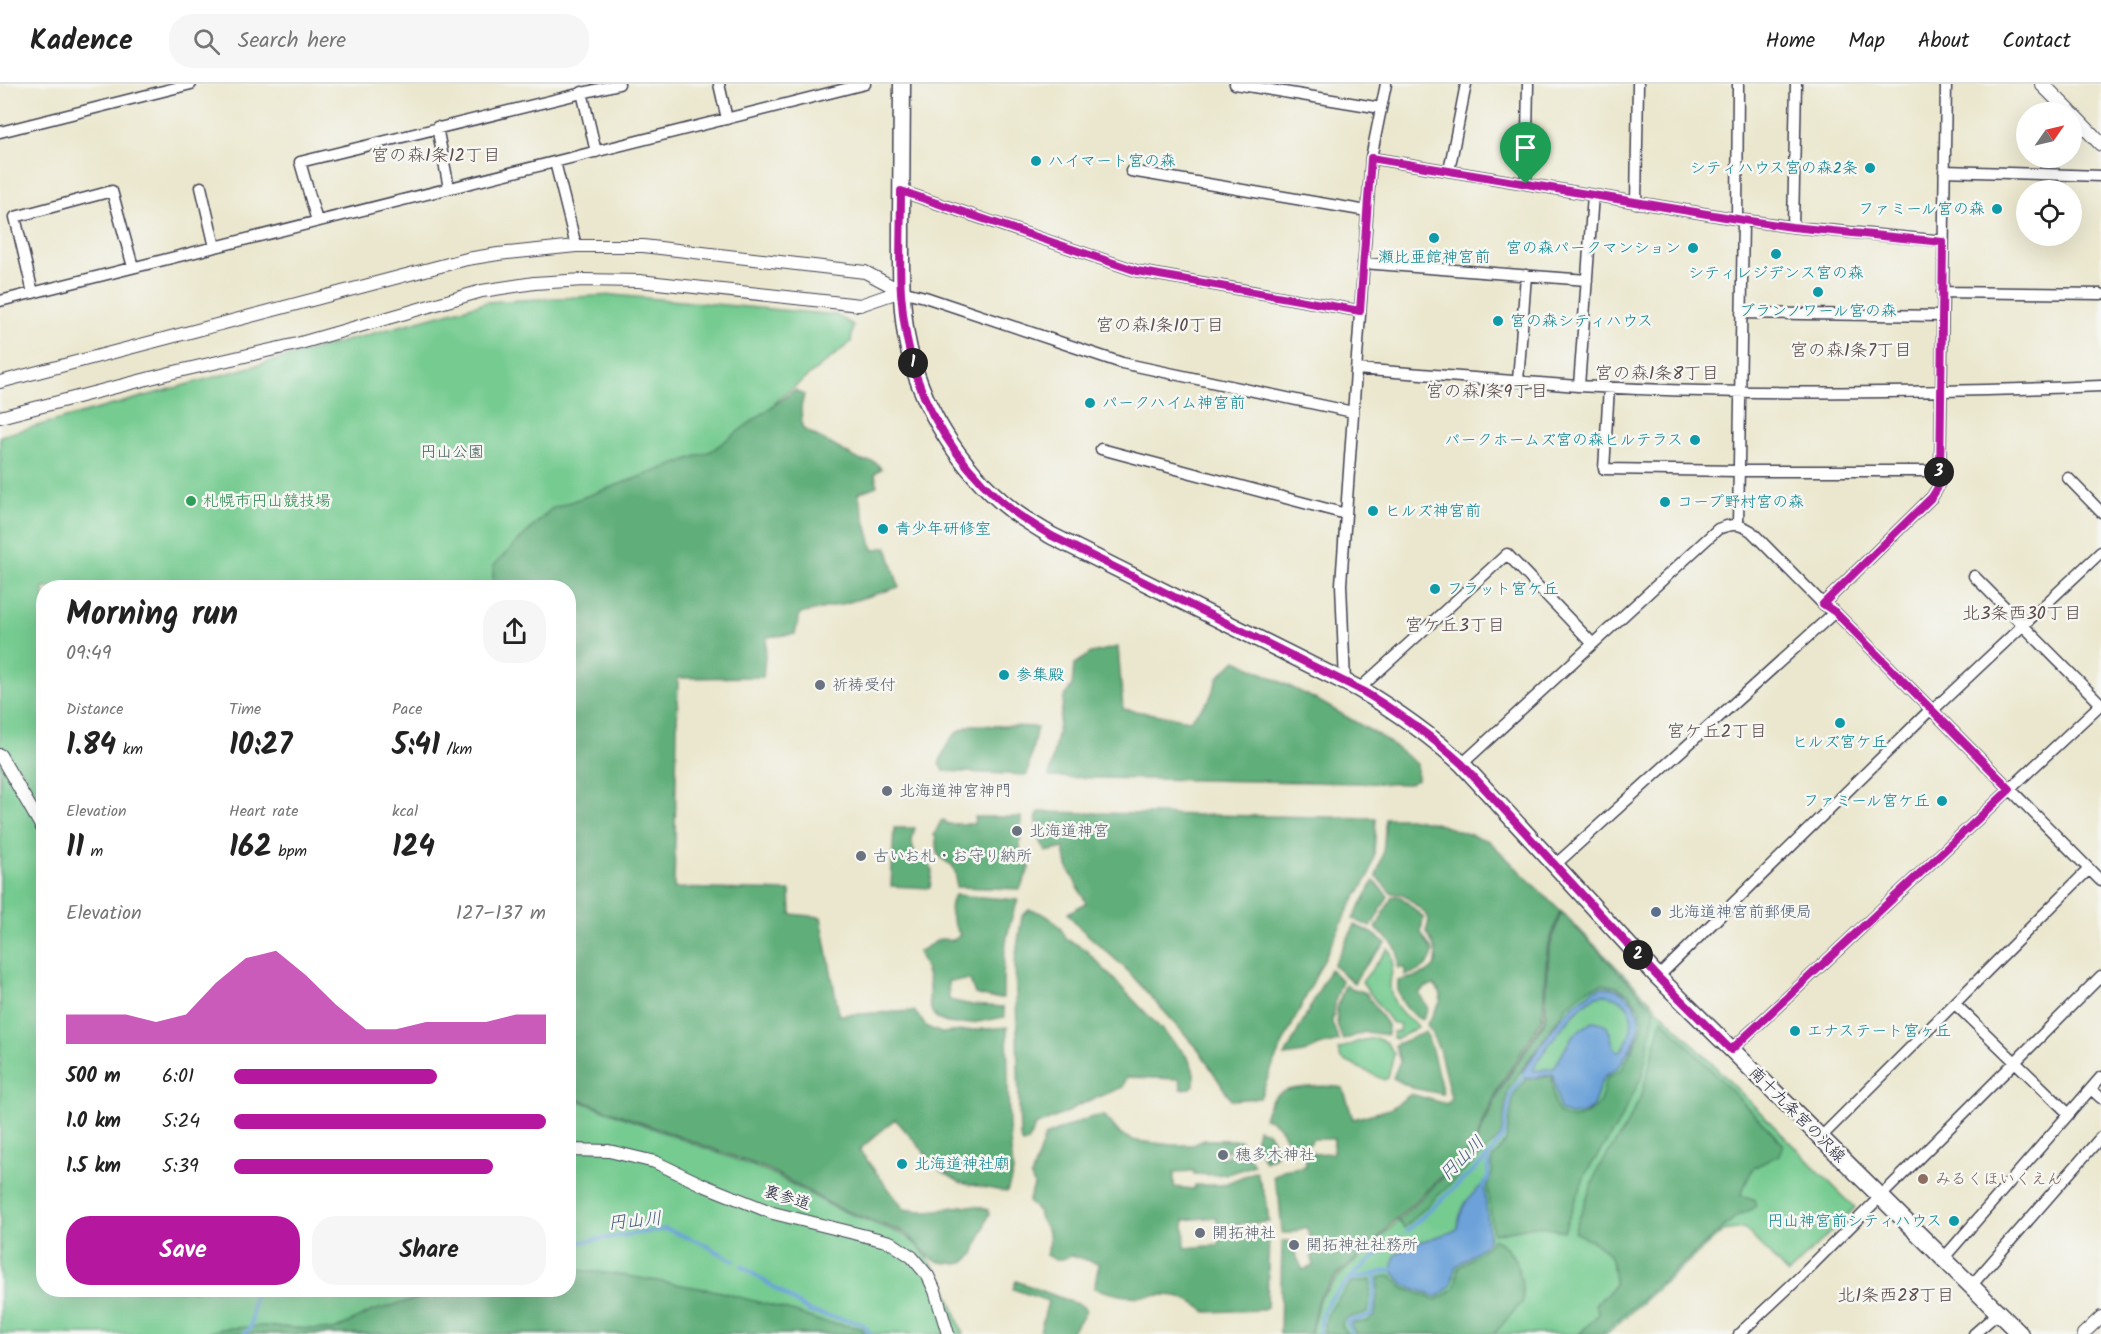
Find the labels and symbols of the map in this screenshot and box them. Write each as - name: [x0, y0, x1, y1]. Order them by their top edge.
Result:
- north arrow: [2016, 102, 2082, 168]
- pin: [1500, 122, 1551, 184]
- district label: 宮の森1条12丁目: [371, 142, 501, 171]
- place label: ハイマート宮の森: [1048, 149, 1176, 174]
- marker: ハイマート宮の森: [1029, 154, 1043, 168]
- place label: シティハウス宮の森2条: [1690, 156, 1858, 181]
- marker: シティハウス宮の森2条: [1863, 161, 1877, 175]
- place label: ファミール宮の森: [1858, 197, 1985, 222]
- marker: ファミール宮の森: [1990, 202, 2004, 216]
- marker: 瀬比亜館神宮前: [1427, 231, 1441, 245]
- place label: 宮の森パークマンション: [1506, 236, 1681, 261]
- marker: 宮の森パークマンション: [1686, 241, 1700, 255]
- place label: 瀬比亜館神宮前: [1378, 245, 1490, 270]
- marker: シティレジデンス宮の森: [1769, 247, 1783, 261]
- place label: シティレジデンス宮の森: [1688, 261, 1864, 286]
- marker: ブランノワール宮の森: [1811, 285, 1825, 299]
- place label: ブランノワール宮の森: [1739, 299, 1897, 324]
- place label: 宮の森シティハウス: [1510, 309, 1653, 334]
- district label: 宮の森1条10丁目: [1096, 312, 1224, 341]
- marker: 宮の森シティハウス: [1491, 314, 1505, 328]
- district label: 宮の森1条7丁目: [1790, 337, 1912, 366]
- pin: 1: [898, 348, 928, 378]
- district label: 宮の森1条8丁目: [1595, 360, 1719, 389]
- district label: 宮の森1条9丁目: [1426, 378, 1548, 407]
- place label: パークハイム神宮前: [1102, 391, 1245, 416]
- marker: パークハイム神宮前: [1083, 396, 1097, 410]
- place label: パークホームズ宮の森ヒルテラス: [1445, 428, 1683, 453]
- marker: パークホームズ宮の森ヒルテラス: [1688, 433, 1702, 447]
- park label: 円山公園: [420, 440, 484, 465]
- pin: 3: [1924, 457, 1954, 487]
- place label: 札幌市円山競技場: [203, 489, 331, 514]
- place label: コープ野村宮の森: [1677, 490, 1804, 515]
- marker: 札幌市円山競技場: [184, 494, 198, 508]
- marker: コープ野村宮の森: [1658, 495, 1672, 509]
- place label: ヒルズ神宮前: [1385, 499, 1481, 524]
- marker: ヒルズ神宮前: [1366, 504, 1380, 518]
- place label: 青少年研修室: [895, 517, 991, 542]
- marker: 青少年研修室: [876, 522, 890, 536]
- place label: フラット宮ケ丘: [1447, 577, 1559, 602]
- marker: フラット宮ケ丘: [1428, 582, 1442, 596]
- district label: 北3条西30丁目: [1962, 600, 2082, 629]
- district label: 宮ケ丘3丁目: [1405, 612, 1505, 641]
- place label: 参集殿: [1016, 663, 1064, 688]
- marker: 参集殿: [997, 668, 1011, 682]
- place label: 祈祷受付: [832, 673, 896, 698]
- marker: 祈祷受付: [813, 678, 827, 692]
- marker: ヒルズ宮ケ丘: [1833, 716, 1847, 730]
- district label: 宮ケ丘2丁目: [1667, 718, 1767, 747]
- place label: ヒルズ宮ケ丘: [1792, 730, 1888, 755]
- place label: 北海道神宮神門: [899, 779, 1011, 804]
- marker: 北海道神宮神門: [880, 784, 894, 798]
- place label: ファミール宮ケ丘: [1803, 789, 1930, 814]
- marker: ファミール宮ケ丘: [1935, 794, 1949, 808]
- place label: 北海道神宮: [1029, 819, 1109, 844]
- marker: 北海道神宮: [1010, 824, 1024, 838]
- place label: 古いお札・お守り納所: [873, 844, 1032, 869]
- marker: 古いお札・お守り納所: [854, 849, 868, 863]
- place label: 北海道神宮前郵便局: [1668, 900, 1812, 925]
- marker: 北海道神宮前郵便局: [1649, 905, 1663, 919]
- pin: 2: [1623, 940, 1653, 970]
- place label: エナステート宮ヶ丘: [1807, 1019, 1951, 1044]
- marker: エナステート宮ヶ丘: [1788, 1024, 1802, 1038]
- street label: 南十九条宮の沢線: [1743, 1061, 1851, 1169]
- water label: 円山川: [1434, 1130, 1492, 1188]
- place label: 穂多木神社: [1235, 1143, 1315, 1168]
- marker: 穂多木神社: [1216, 1148, 1230, 1162]
- place label: 北海道神社廟: [914, 1152, 1010, 1177]
- marker: 北海道神社廟: [895, 1157, 909, 1171]
- place label: みるくほいくえん: [1935, 1167, 2063, 1192]
- marker: みるくほいくえん: [1916, 1172, 1930, 1186]
- street label: 裏参道: [760, 1179, 814, 1217]
- water label: 円山川: [607, 1205, 663, 1239]
- place label: 円山神宮前シティハウス: [1767, 1209, 1942, 1234]
- marker: 円山神宮前シティハウス: [1947, 1214, 1961, 1228]
- place label: 開拓神社: [1212, 1221, 1276, 1246]
- marker: 開拓神社: [1193, 1226, 1207, 1240]
- place label: 開拓神社社務所: [1306, 1233, 1418, 1258]
- marker: 開拓神社社務所: [1287, 1238, 1301, 1252]
- district label: 北1条西28丁目: [1838, 1282, 1954, 1311]

